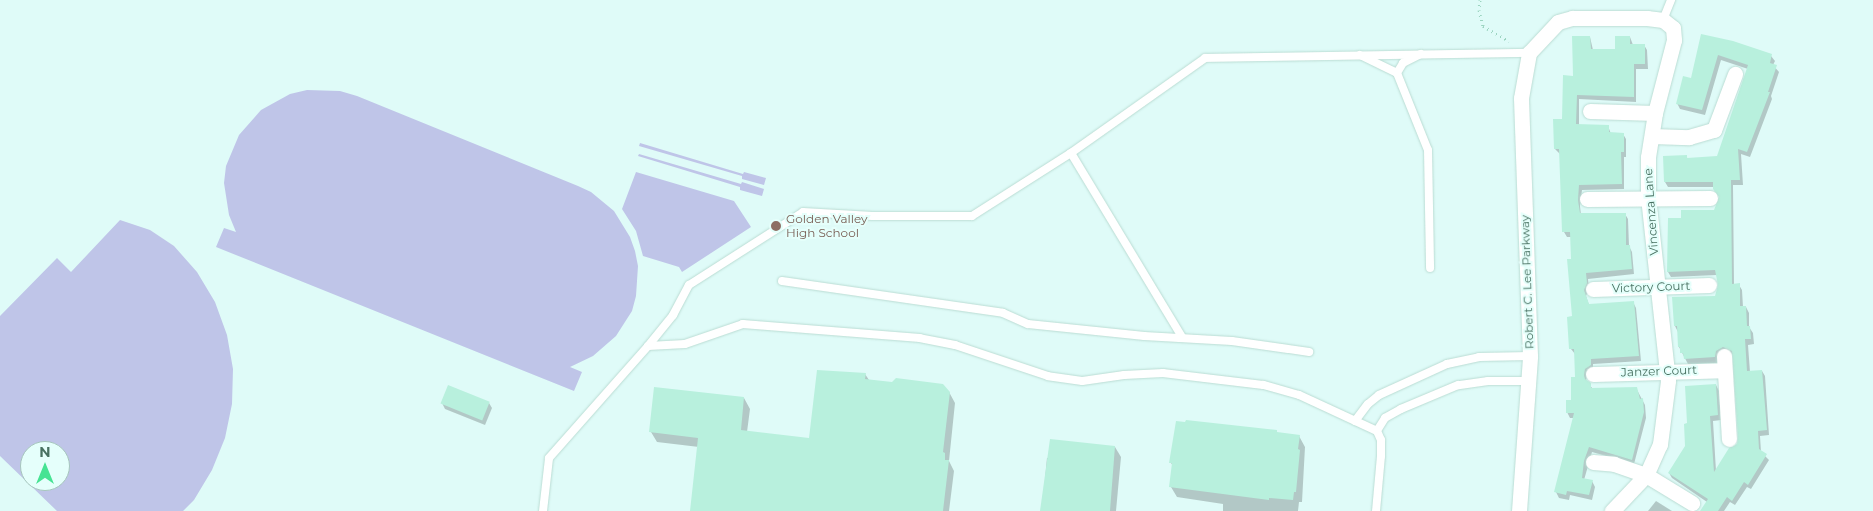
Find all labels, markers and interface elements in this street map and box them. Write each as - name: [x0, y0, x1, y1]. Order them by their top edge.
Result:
- street label: Vincenza Lane: [1641, 168, 1661, 256]
- place label: Golden Valley High School: [786, 212, 868, 240]
- street label: Robert C. Lee Parkway: [1517, 215, 1537, 349]
- marker: Golden Valley High School: [770, 220, 782, 232]
- street label: Victory Court: [1612, 278, 1690, 296]
- street label: Janzer Court: [1621, 362, 1697, 380]
- north arrow: [20, 441, 70, 491]
- text: N: [39, 443, 51, 461]

